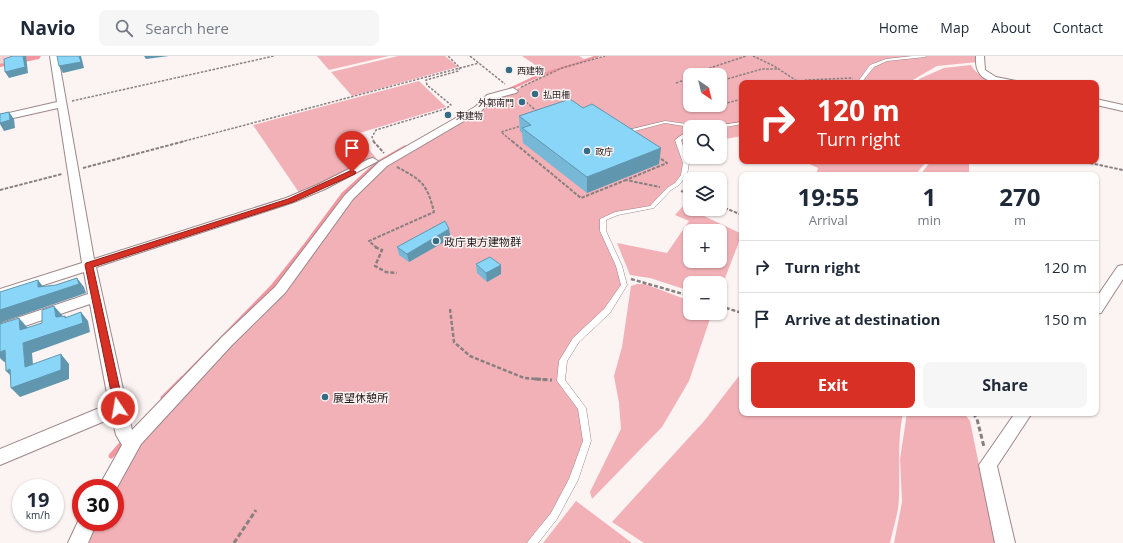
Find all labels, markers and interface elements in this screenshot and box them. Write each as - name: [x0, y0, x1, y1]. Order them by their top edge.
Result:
- search box: [99, 10, 379, 46]
- text: Navio: [20, 15, 75, 41]
- icon: search: [113, 17, 135, 39]
- text: Search here: [145, 18, 229, 38]
- text: Home: [879, 18, 918, 37]
- text: Map: [940, 18, 969, 37]
- text: About: [991, 18, 1031, 37]
- text: Contact: [1053, 18, 1103, 37]
- place label: 西建物: [517, 64, 544, 77]
- marker: 西建物: [504, 65, 514, 75]
- north arrow: [683, 68, 727, 112]
- map controls: [683, 68, 727, 320]
- place label: 払田柵: [543, 88, 570, 101]
- marker: 払田柵: [530, 89, 540, 99]
- text: 120 m: [817, 91, 900, 129]
- place label: 外郭南門: [478, 96, 514, 109]
- icon: right: [751, 96, 803, 148]
- marker: 外郭南門: [517, 97, 527, 107]
- place label: 東建物: [456, 109, 483, 122]
- marker: 東建物: [443, 110, 453, 120]
- button: search: [683, 120, 727, 164]
- text: Turn right: [817, 127, 900, 151]
- pin: [335, 131, 369, 172]
- icon: arrive: [341, 137, 363, 159]
- place label: 政庁: [595, 145, 613, 158]
- marker: 政庁: [582, 146, 592, 156]
- button: layers: [683, 172, 727, 216]
- text: 19:55: [797, 180, 859, 213]
- text: 1: [922, 180, 936, 213]
- text: 270: [999, 180, 1041, 213]
- text: Arrival: [809, 211, 848, 229]
- text: min: [918, 211, 941, 229]
- text: m: [1014, 211, 1026, 229]
- button: +: [683, 224, 727, 268]
- place label: 政庁東方建物群: [444, 234, 521, 249]
- marker: 政庁東方建物群: [431, 236, 441, 246]
- icon: right: [751, 256, 773, 278]
- text: Turn right: [785, 257, 860, 277]
- text: 120 m: [1043, 257, 1087, 277]
- button: −: [683, 276, 727, 320]
- icon: arrive: [751, 308, 773, 330]
- text: Arrive at destination: [785, 309, 940, 329]
- text: 150 m: [1043, 309, 1087, 329]
- button: Exit: [751, 362, 915, 408]
- button: Share: [923, 362, 1087, 408]
- position arrow: [97, 387, 139, 429]
- place label: 展望休憩所: [333, 390, 389, 405]
- marker: 展望休憩所: [320, 392, 330, 402]
- speed limit sign: 30: [72, 479, 124, 531]
- text: 19: [27, 486, 49, 513]
- text: km/h: [26, 508, 50, 522]

